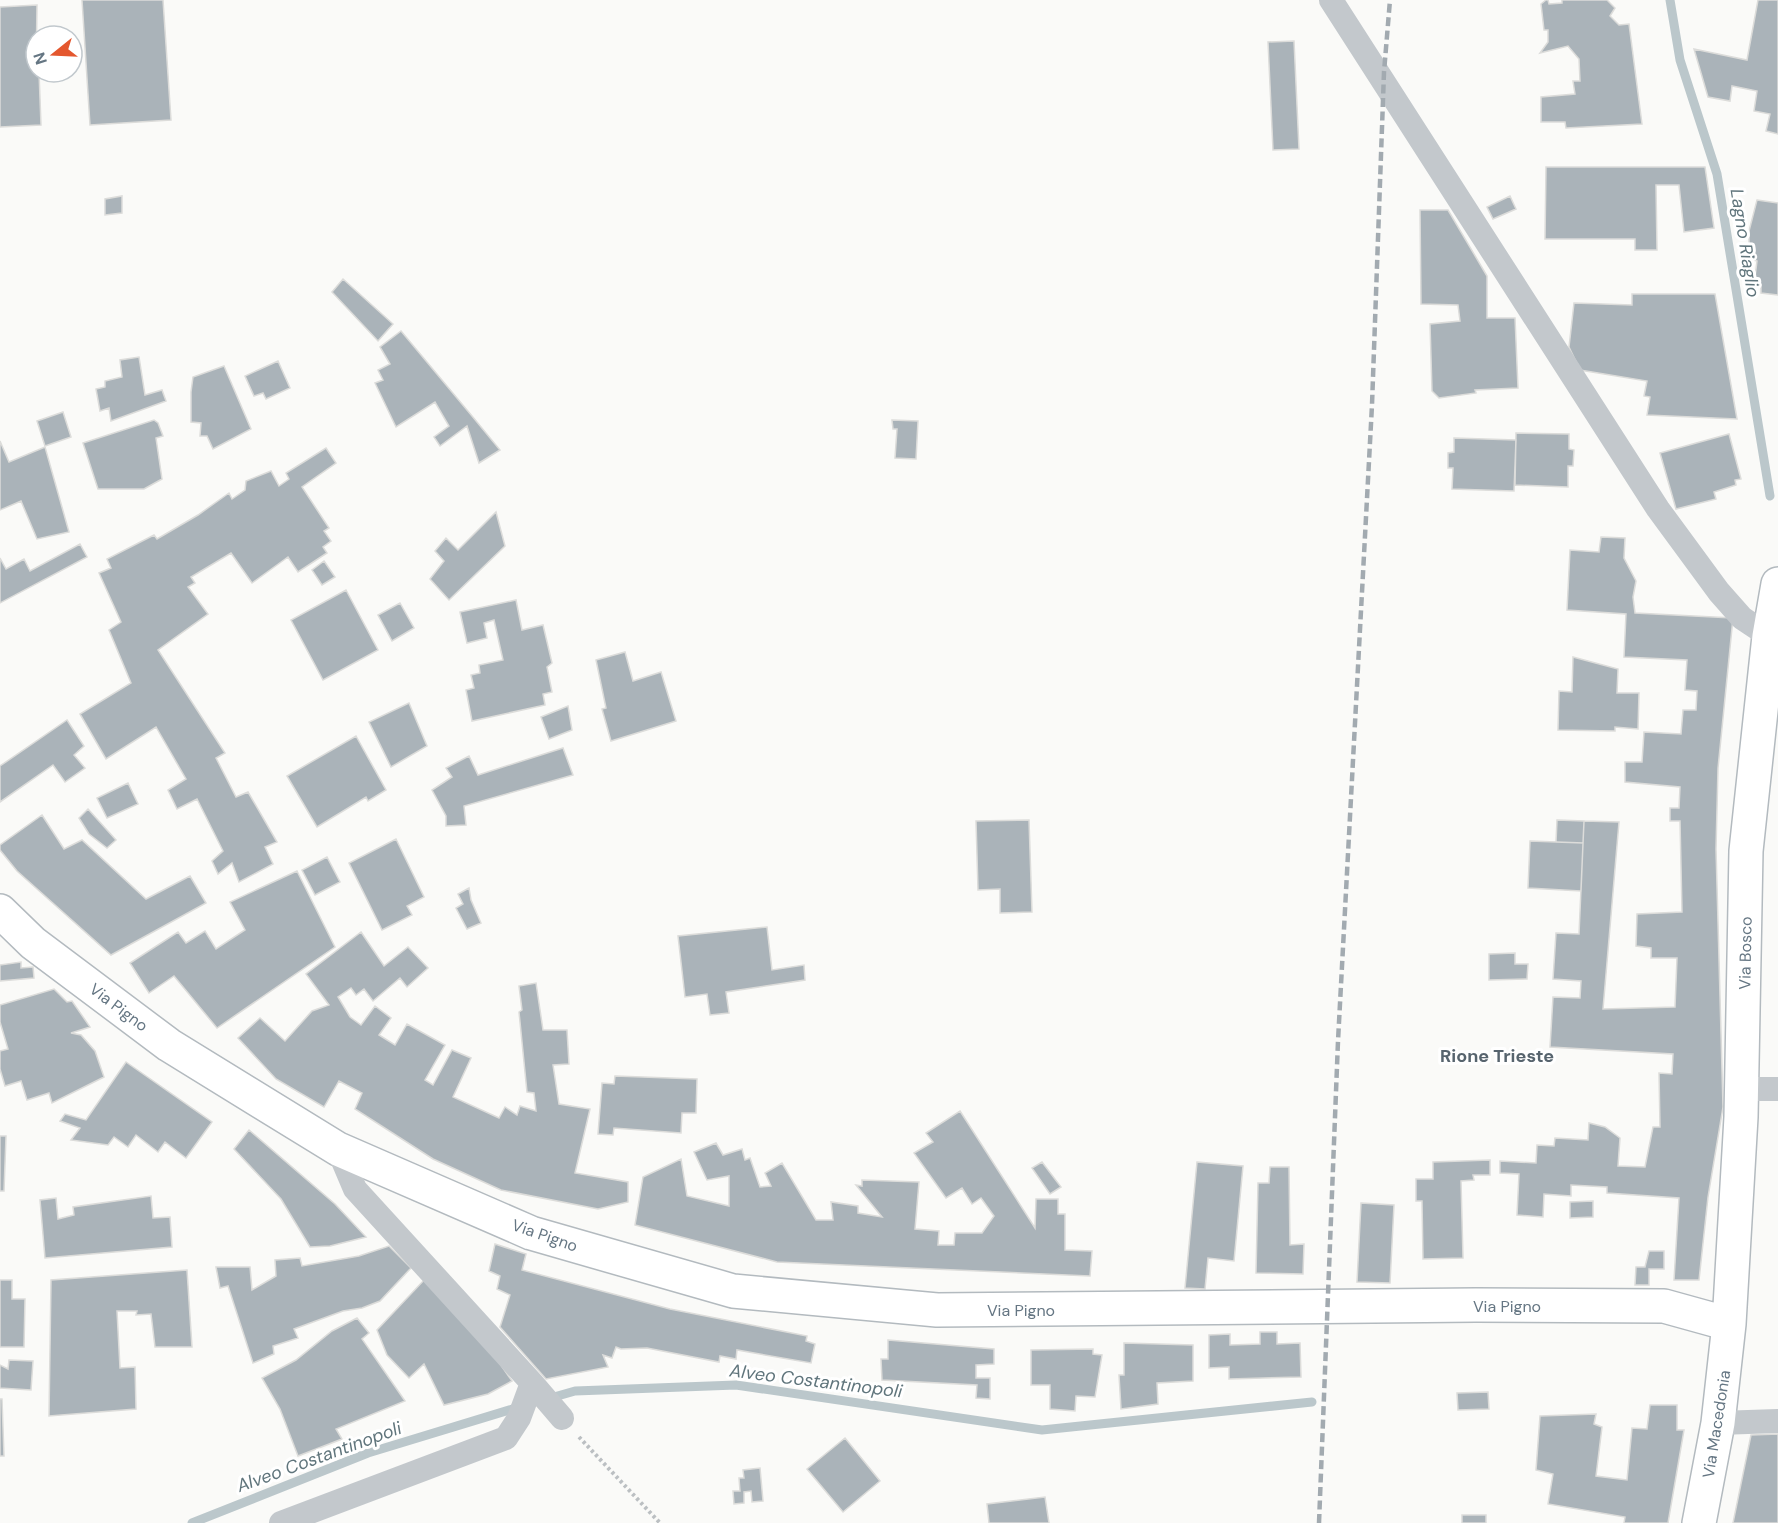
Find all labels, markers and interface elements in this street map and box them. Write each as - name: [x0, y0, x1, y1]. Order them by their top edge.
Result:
- north arrow: [24, 24, 84, 84]
- text: N: [28, 50, 52, 67]
- water label: Lagno Riaglio: [1725, 187, 1765, 299]
- street label: Via Bosco: [1734, 916, 1757, 990]
- street label: Via Pigno: [85, 978, 152, 1036]
- district label: Rione Trieste: [1440, 1044, 1554, 1068]
- street label: Via Pigno: [509, 1214, 581, 1257]
- street label: Via Pigno: [1473, 1296, 1541, 1317]
- street label: Via Pigno: [987, 1300, 1055, 1321]
- water label: Alveo Costantinopoli: [727, 1358, 904, 1404]
- street label: Via Macedonia: [1698, 1369, 1735, 1480]
- water label: Alveo Costantinopoli: [232, 1416, 405, 1498]

